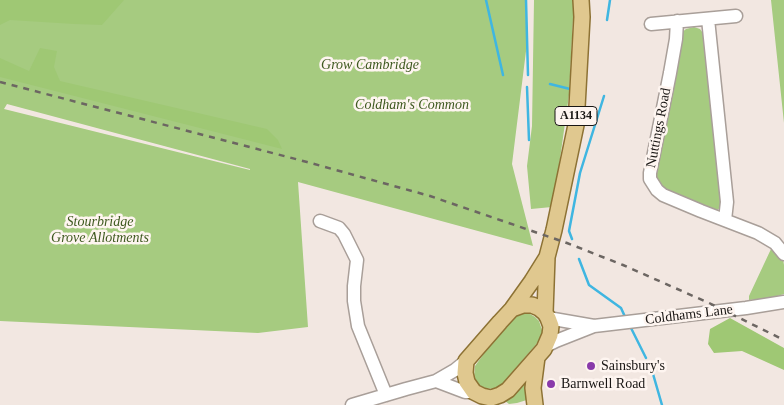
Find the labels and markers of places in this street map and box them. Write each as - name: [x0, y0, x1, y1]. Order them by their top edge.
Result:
- place label: Sainsbury's: [601, 358, 665, 374]
- marker: Sainsbury's: [585, 360, 597, 372]
- place label: Barnwell Road: [561, 376, 645, 392]
- marker: Barnwell Road: [545, 378, 557, 390]

